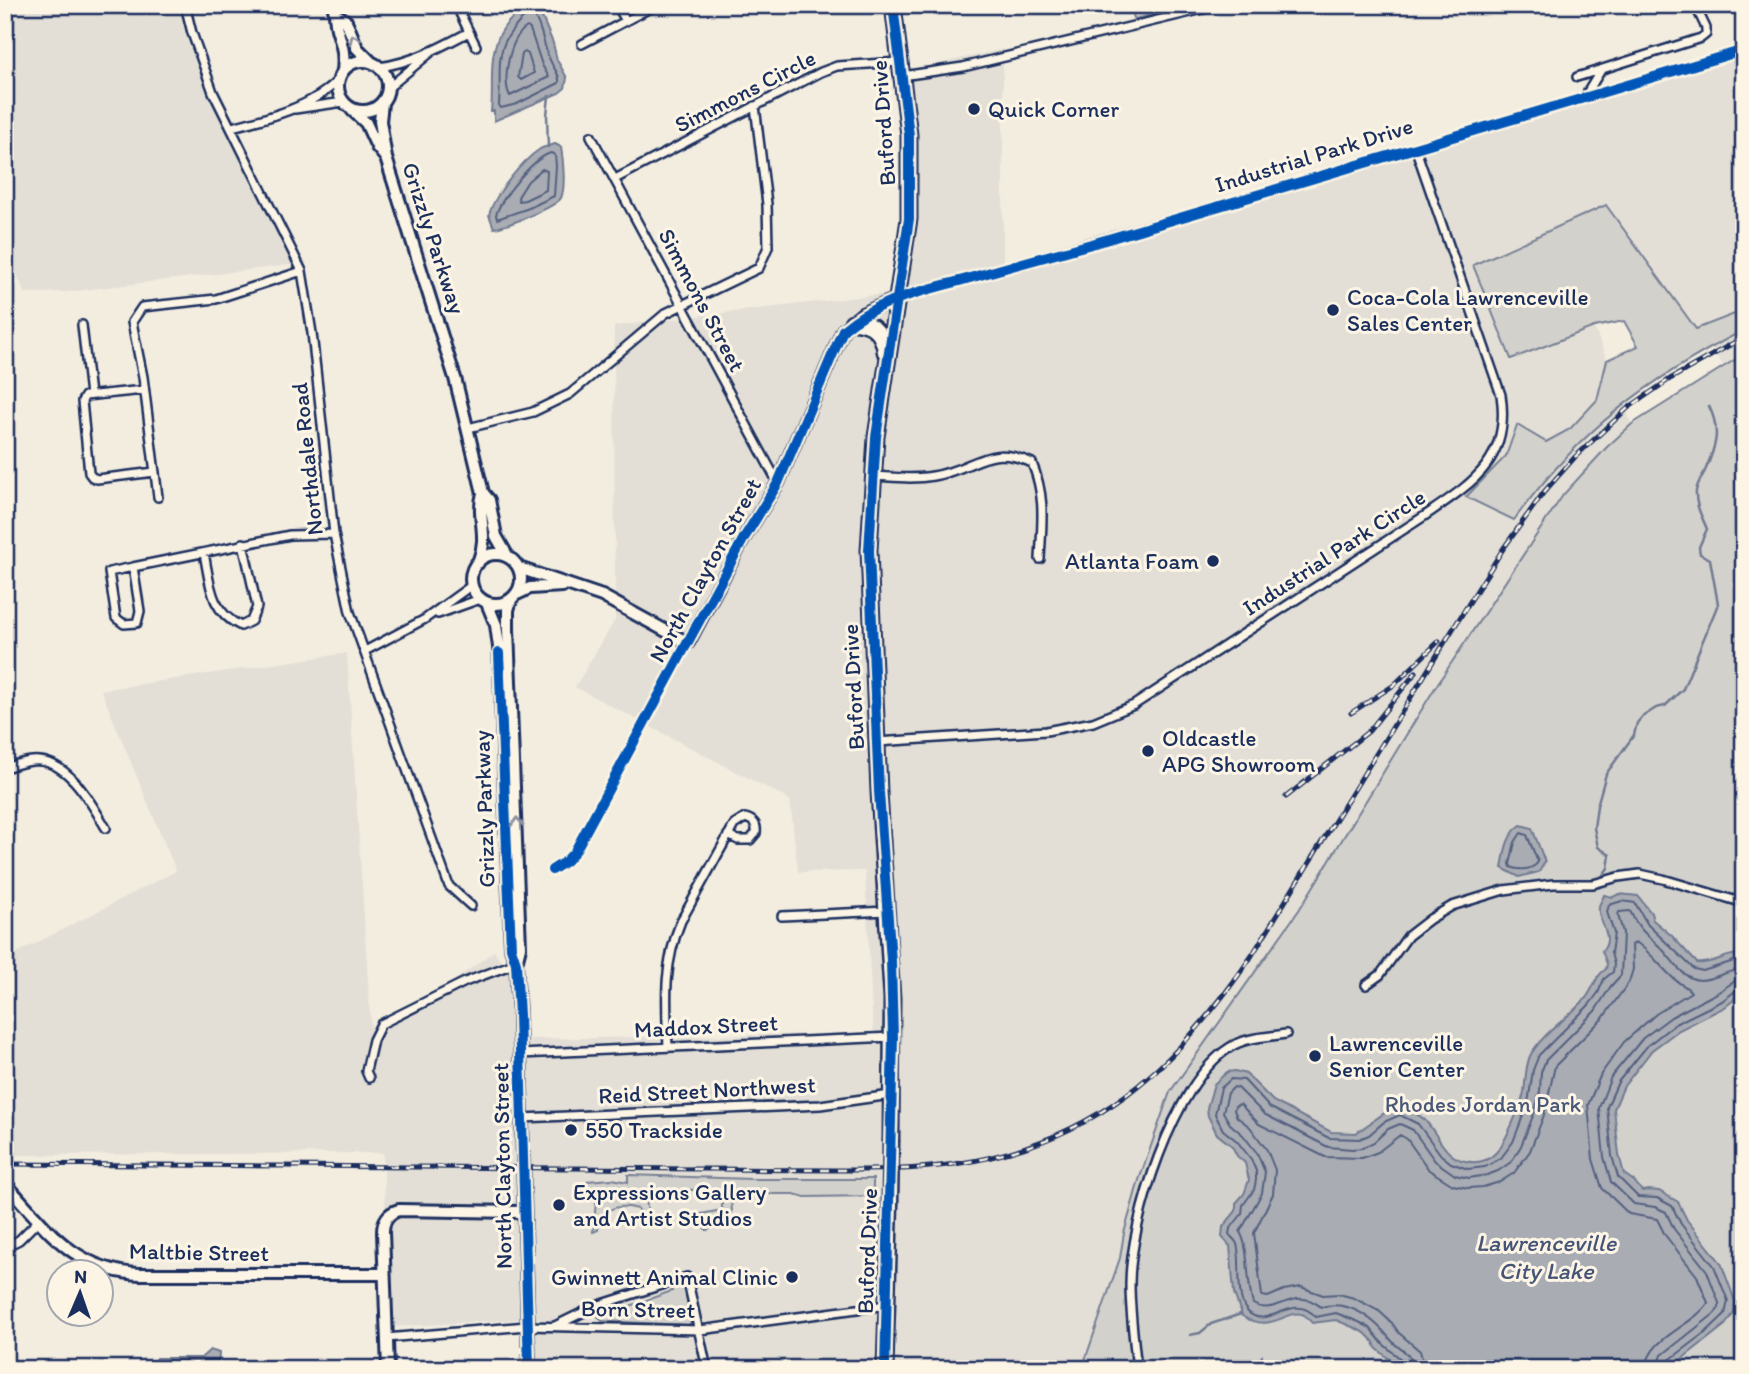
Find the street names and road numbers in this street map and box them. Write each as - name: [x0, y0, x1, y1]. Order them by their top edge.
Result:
- street label: Simmons Circle: [670, 43, 820, 139]
- street label: Buford Drive: [865, 59, 901, 187]
- street label: Industrial Park Drive: [1212, 112, 1416, 198]
- street label: Grizzly Parkway: [396, 159, 472, 317]
- street label: Simmons Street: [653, 224, 751, 376]
- street label: Northdale Road: [285, 381, 329, 537]
- street label: North Clayton Street: [643, 473, 767, 667]
- street label: Industrial Park Circle: [1237, 482, 1431, 622]
- street label: Buford Drive: [836, 623, 870, 751]
- street label: Grizzly Parkway: [467, 730, 501, 888]
- street label: Maddox Street: [633, 1008, 779, 1044]
- street label: North Clayton Street: [486, 1063, 518, 1269]
- street label: Reid Street Northwest: [598, 1070, 816, 1110]
- street label: Buford Drive: [851, 1188, 883, 1314]
- street label: Maltbie Street: [129, 1237, 270, 1267]
- street label: Born Street: [581, 1294, 696, 1324]

